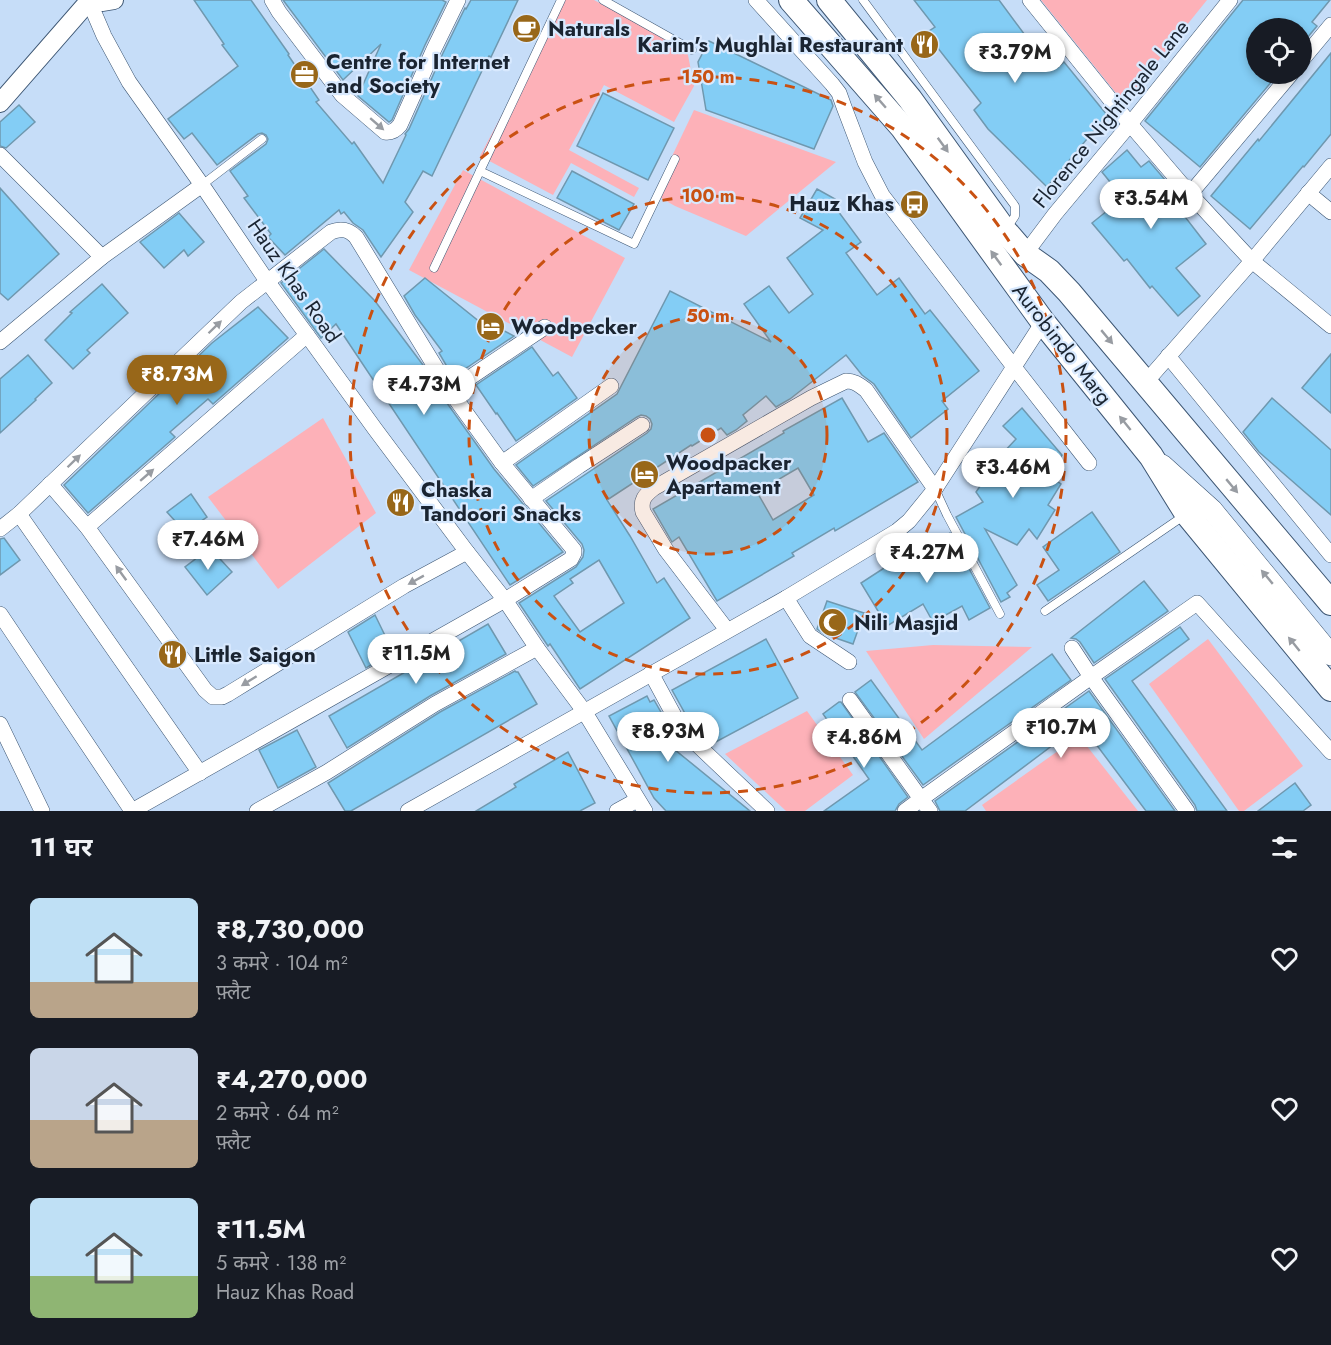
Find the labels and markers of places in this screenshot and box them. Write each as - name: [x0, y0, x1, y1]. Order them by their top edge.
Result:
- cafe icon: Naturals: [511, 13, 543, 45]
- place label: Naturals: [548, 14, 630, 44]
- restaurant icon: Karim's Mughlai Restaurant: [908, 29, 940, 61]
- place label: Karim's Mughlai Restaurant: [637, 30, 903, 60]
- pin: ₹3.79M: [966, 33, 1064, 84]
- place label: Centre for Internet and Society: [326, 47, 510, 101]
- office icon: Centre for Internet and Society: [289, 58, 321, 90]
- pin: ₹3.54M: [1102, 179, 1200, 230]
- bus stop icon: Hauz Khas: [899, 188, 931, 220]
- place label: Hauz Khas: [789, 189, 894, 219]
- hotel icon: Woodpecker: [474, 311, 506, 343]
- place label: Woodpecker: [511, 312, 638, 342]
- pin: ₹8.73M: [128, 355, 226, 406]
- pin: ₹4.73M: [375, 365, 473, 416]
- centre of rings: [698, 425, 718, 445]
- place label: Woodpacker Apartament: [665, 448, 792, 502]
- pin: ₹3.46M: [964, 448, 1062, 499]
- hotel icon: Woodpacker Apartament: [629, 459, 661, 491]
- place label: Chaska Tandoori Snacks: [421, 475, 582, 529]
- restaurant icon: Chaska Tandoori Snacks: [384, 486, 416, 518]
- pin: ₹7.46M: [159, 520, 257, 571]
- pin: ₹4.27M: [878, 533, 976, 584]
- mosque icon: Nili Masjid: [817, 607, 849, 639]
- place label: Nili Masjid: [854, 608, 958, 638]
- pin: ₹11.5M: [367, 634, 465, 685]
- restaurant icon: Little Saigon: [157, 639, 189, 671]
- place label: Little Saigon: [194, 640, 316, 670]
- pin: ₹10.7M: [1012, 708, 1110, 759]
- pin: ₹8.93M: [619, 712, 717, 763]
- pin: ₹4.86M: [815, 718, 913, 769]

